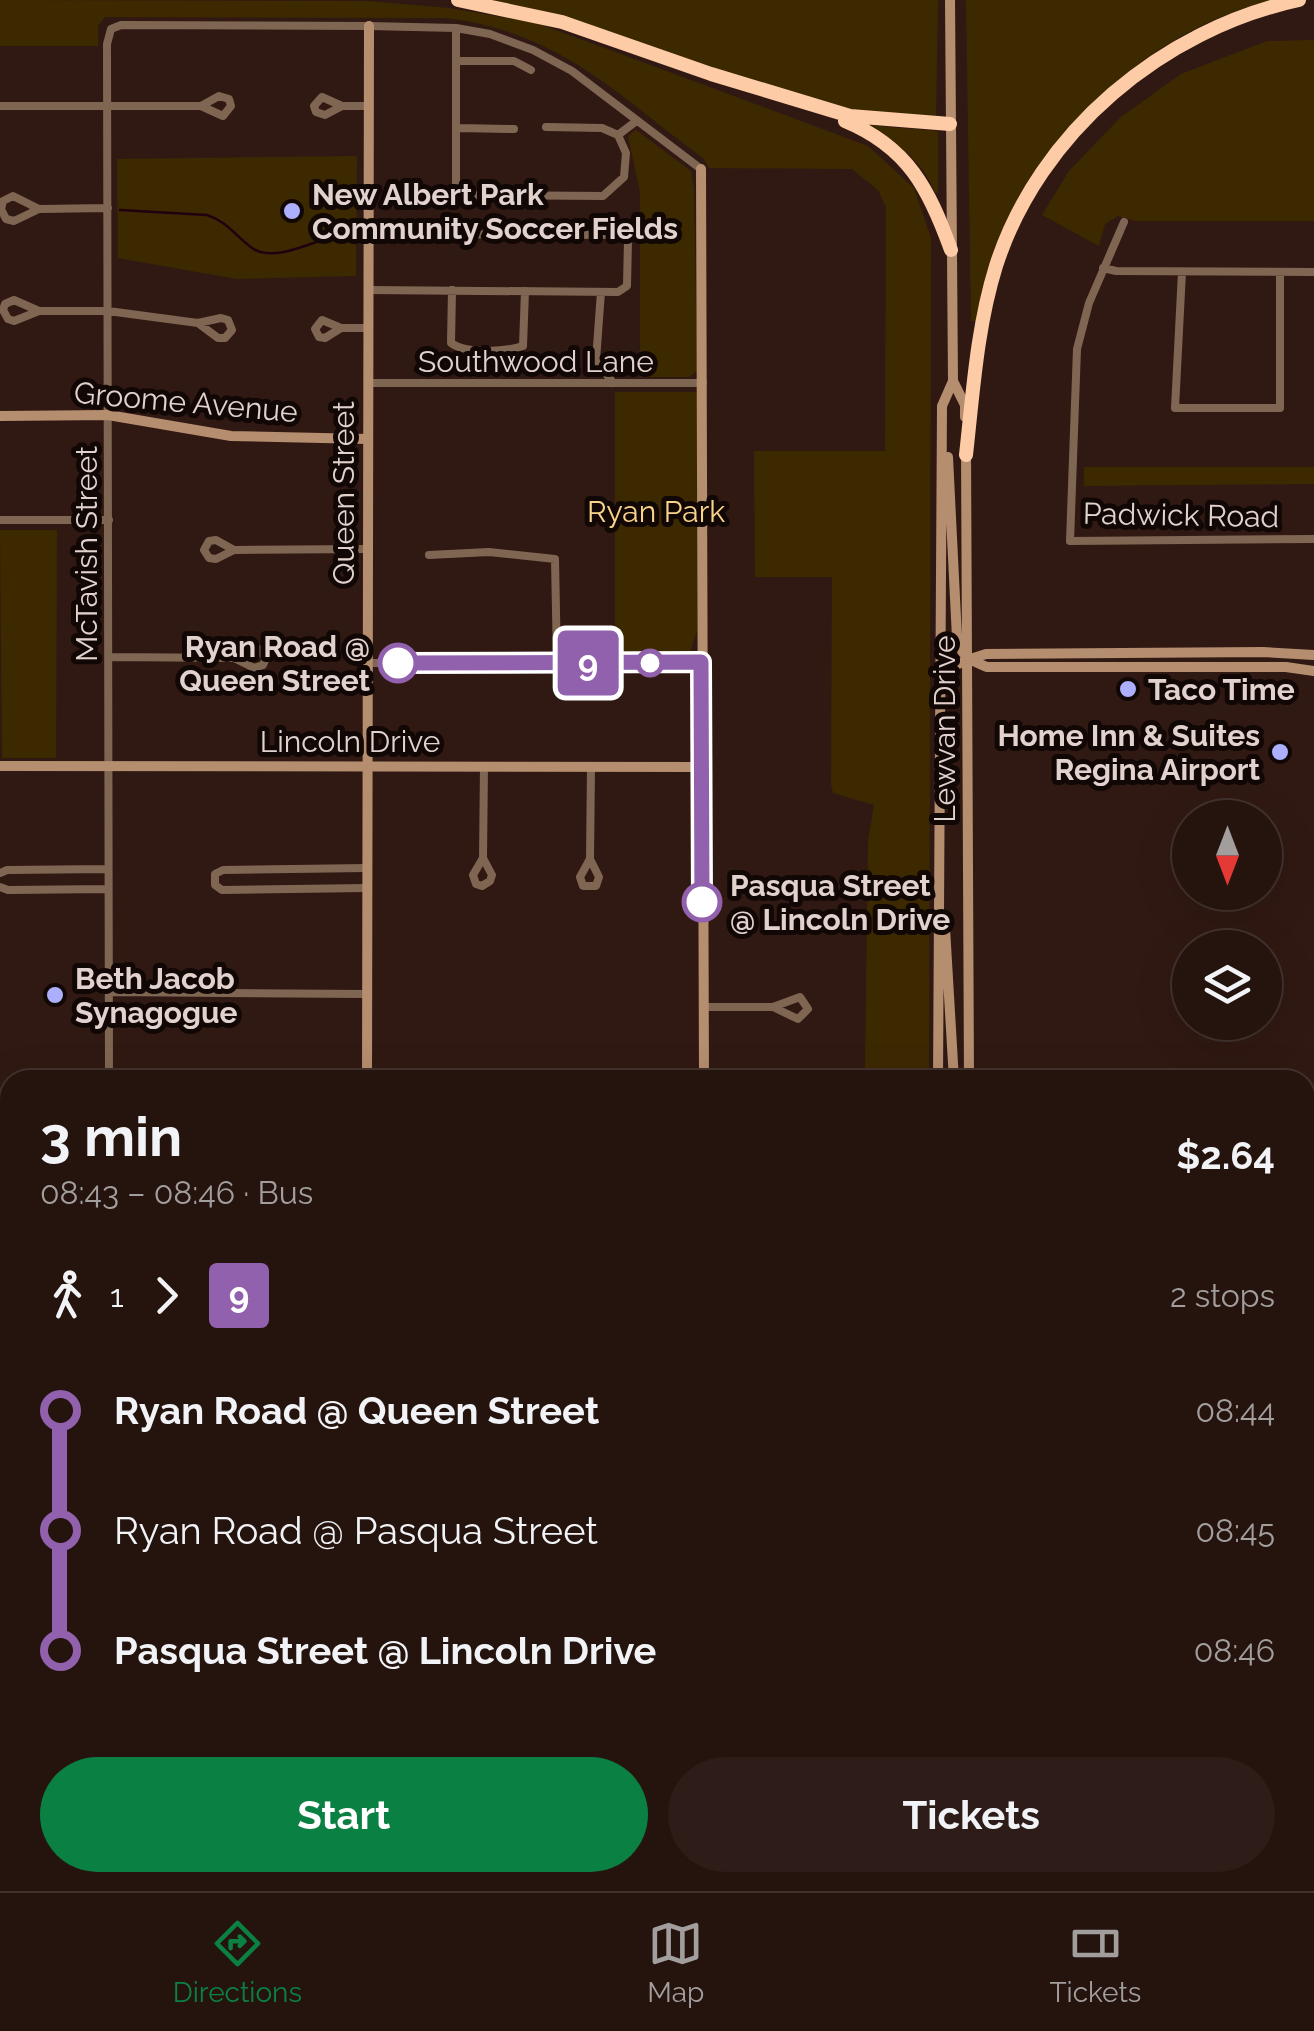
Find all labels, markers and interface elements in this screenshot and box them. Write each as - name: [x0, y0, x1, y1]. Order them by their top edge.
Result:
- place label: New Albert Park Community Soccer Fields: [312, 177, 678, 246]
- marker: New Albert Park Community Soccer Fields: [281, 200, 303, 222]
- street label: Southwood Lane: [418, 344, 654, 379]
- street label: Groome Avenue: [73, 375, 299, 429]
- street label: Queen Street: [326, 401, 361, 585]
- street label: McTavish Street: [69, 446, 104, 662]
- park label: Ryan Park: [587, 494, 725, 529]
- street label: Padwick Road: [1082, 496, 1280, 534]
- place label: Ryan Road @ Queen Street: [179, 629, 370, 698]
- line badge: 9: [556, 630, 620, 696]
- street label: Lewvan Drive: [927, 635, 962, 823]
- text: 9: [578, 643, 598, 684]
- marker: Ryan Road @ Queen Street: [379, 644, 417, 682]
- unlabelled marker: [637, 650, 663, 676]
- place label: Taco Time: [1148, 672, 1295, 707]
- marker: Taco Time: [1117, 678, 1139, 700]
- place label: Home Inn & Suites Regina Airport: [997, 718, 1260, 787]
- street label: Lincoln Drive: [260, 724, 440, 759]
- marker: Home Inn & Suites Regina Airport: [1269, 741, 1291, 763]
- north arrow: [1172, 800, 1282, 910]
- map controls: [1172, 800, 1282, 1040]
- place label: Pasqua Street @ Lincoln Drive: [730, 868, 950, 937]
- marker: Pasqua Street @ Lincoln Drive: [683, 883, 721, 921]
- button: layers: [1172, 930, 1282, 1040]
- place label: Beth Jacob Synagogue: [75, 961, 237, 1030]
- marker: Beth Jacob Synagogue: [44, 984, 66, 1006]
- text: 3 min: [40, 1104, 182, 1169]
- text: $2.64: [1176, 1133, 1275, 1178]
- text: 08:43 – 08:46 · Bus: [40, 1174, 313, 1211]
- icon: walk: [40, 1268, 95, 1323]
- icon: forward: [139, 1268, 194, 1323]
- text: 9: [229, 1275, 249, 1316]
- text: 1: [110, 1277, 124, 1314]
- text: 2 stops: [1170, 1277, 1275, 1314]
- text: Ryan Road @ Queen Street: [114, 1388, 599, 1433]
- text: 08:44: [1195, 1392, 1275, 1429]
- text: Ryan Road @ Pasqua Street: [114, 1508, 598, 1553]
- text: 08:45: [1196, 1512, 1275, 1549]
- text: Pasqua Street @ Lincoln Drive: [114, 1628, 656, 1673]
- text: 08:46: [1194, 1632, 1275, 1669]
- button: Start: [40, 1757, 648, 1872]
- button: Tickets: [668, 1757, 1275, 1872]
- tab: Directions: [173, 1916, 302, 2009]
- tab: Map: [647, 1916, 704, 2009]
- tab: Tickets: [1049, 1916, 1141, 2009]

